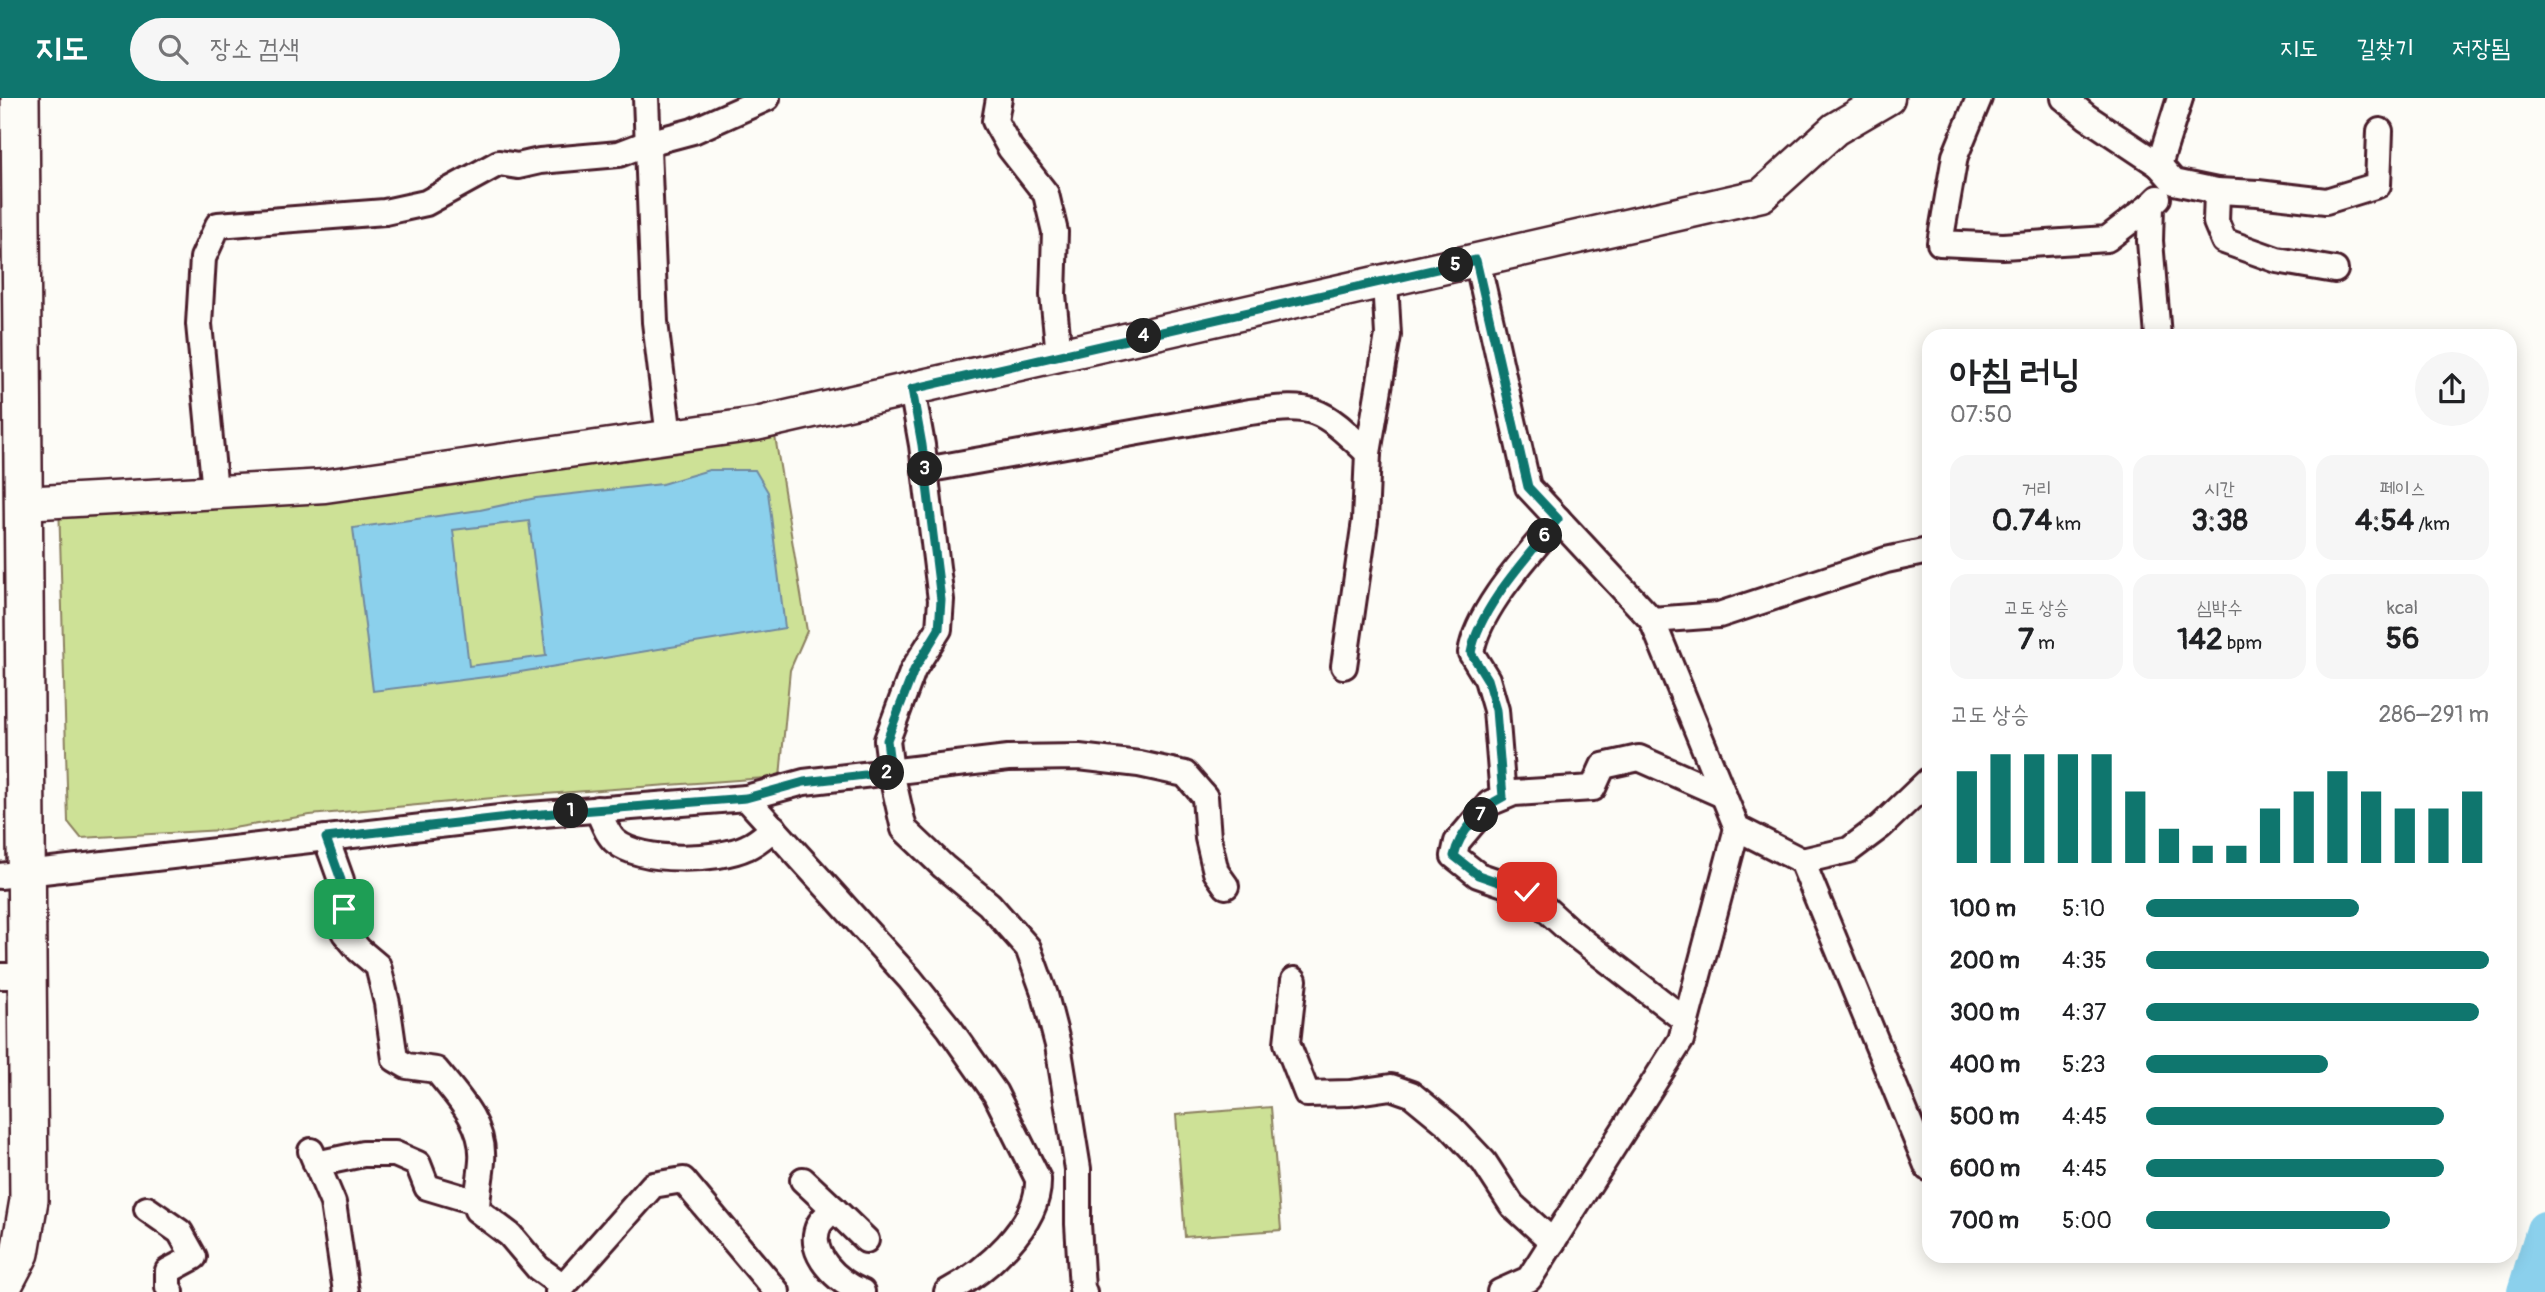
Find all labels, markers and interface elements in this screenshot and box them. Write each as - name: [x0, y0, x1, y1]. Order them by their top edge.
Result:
- search box: [130, 18, 620, 81]
- text: 지도: [35, 28, 88, 69]
- icon: search: [154, 30, 192, 68]
- text: 장소 검색: [210, 33, 299, 65]
- text: 지도: [2280, 34, 2318, 63]
- text: 길찾기: [2356, 34, 2414, 63]
- text: 저장됨: [2452, 34, 2510, 63]
- pin: 5: [1438, 248, 1474, 282]
- text: 5: [1450, 252, 1461, 276]
- pin: 4: [1126, 318, 1162, 354]
- text: 4: [1138, 323, 1149, 347]
- text: 아침 러닝: [1950, 350, 2081, 398]
- button: share: [2415, 352, 2489, 426]
- text: 07:50: [1950, 400, 2012, 429]
- pin: 3: [908, 452, 942, 486]
- text: 3: [919, 456, 930, 480]
- text: 거리: [2021, 477, 2052, 501]
- text: 시간: [2204, 477, 2235, 501]
- text: 페이스: [2380, 477, 2425, 501]
- text: 0.74: [1992, 502, 2052, 539]
- text: 3:38: [2191, 502, 2248, 539]
- text: 4:54: [2355, 502, 2414, 539]
- text: km: [2052, 512, 2081, 536]
- text: /km: [2414, 512, 2450, 536]
- pin: 6: [1528, 518, 1562, 554]
- text: 6: [1539, 523, 1550, 547]
- text: 고도 상승: [2004, 596, 2069, 620]
- text: 심박수: [2197, 596, 2242, 620]
- text: kcal: [2387, 596, 2418, 620]
- text: 56: [2386, 620, 2419, 657]
- text: 7: [2018, 621, 2034, 658]
- text: 142: [2177, 621, 2223, 658]
- text: m: [2034, 631, 2055, 655]
- text: bpm: [2223, 631, 2262, 655]
- text: 고도 상승: [1950, 700, 2029, 729]
- text: 286–291 m: [2379, 700, 2489, 729]
- pin: 2: [870, 756, 904, 790]
- text: 2: [881, 760, 892, 784]
- pin: 1: [554, 794, 588, 828]
- text: 1: [567, 798, 574, 822]
- pin: 7: [1464, 798, 1498, 832]
- text: 7: [1475, 802, 1486, 826]
- pin: [1497, 862, 1557, 922]
- icon: check: [1508, 873, 1546, 911]
- pin: [314, 879, 374, 939]
- icon: arrive: [325, 890, 363, 928]
- text: 100 m: [1950, 894, 2016, 923]
- text: 5:10: [2062, 894, 2105, 923]
- text: 200 m: [1950, 946, 2020, 975]
- text: 4:35: [2062, 946, 2107, 975]
- text: 300 m: [1950, 998, 2020, 1027]
- text: 4:37: [2062, 998, 2106, 1027]
- text: 400 m: [1950, 1050, 2020, 1079]
- text: 5:23: [2062, 1050, 2106, 1079]
- text: 500 m: [1950, 1102, 2019, 1131]
- text: 4:45: [2062, 1102, 2107, 1131]
- text: 600 m: [1950, 1154, 2020, 1183]
- text: 4:45: [2062, 1154, 2107, 1183]
- text: 700 m: [1950, 1206, 2019, 1235]
- text: 5:00: [2062, 1206, 2112, 1235]

